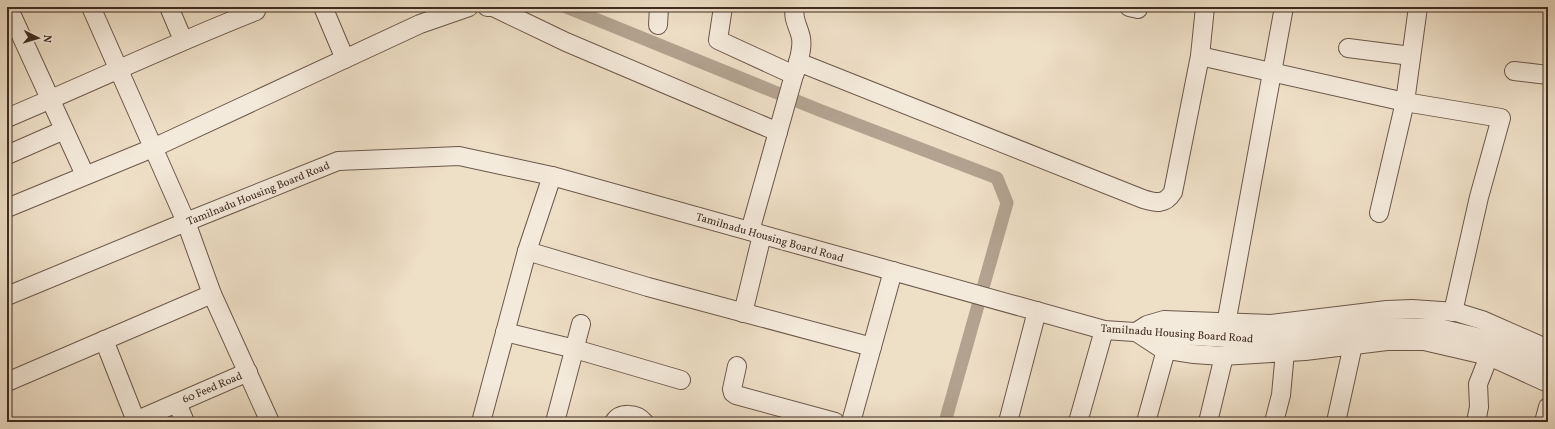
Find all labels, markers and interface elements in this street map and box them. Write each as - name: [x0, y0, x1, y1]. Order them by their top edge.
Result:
- north arrow: [18, 18, 58, 58]
- text: N: [39, 34, 54, 43]
- street label: Tamilnadu Housing Board Road: [185, 159, 332, 230]
- street label: Tamilnadu Housing Board Road: [694, 210, 845, 267]
- street label: Tamilnadu Housing Board Road: [1100, 322, 1254, 347]
- street label: 60 Feed Road: [180, 369, 245, 408]

